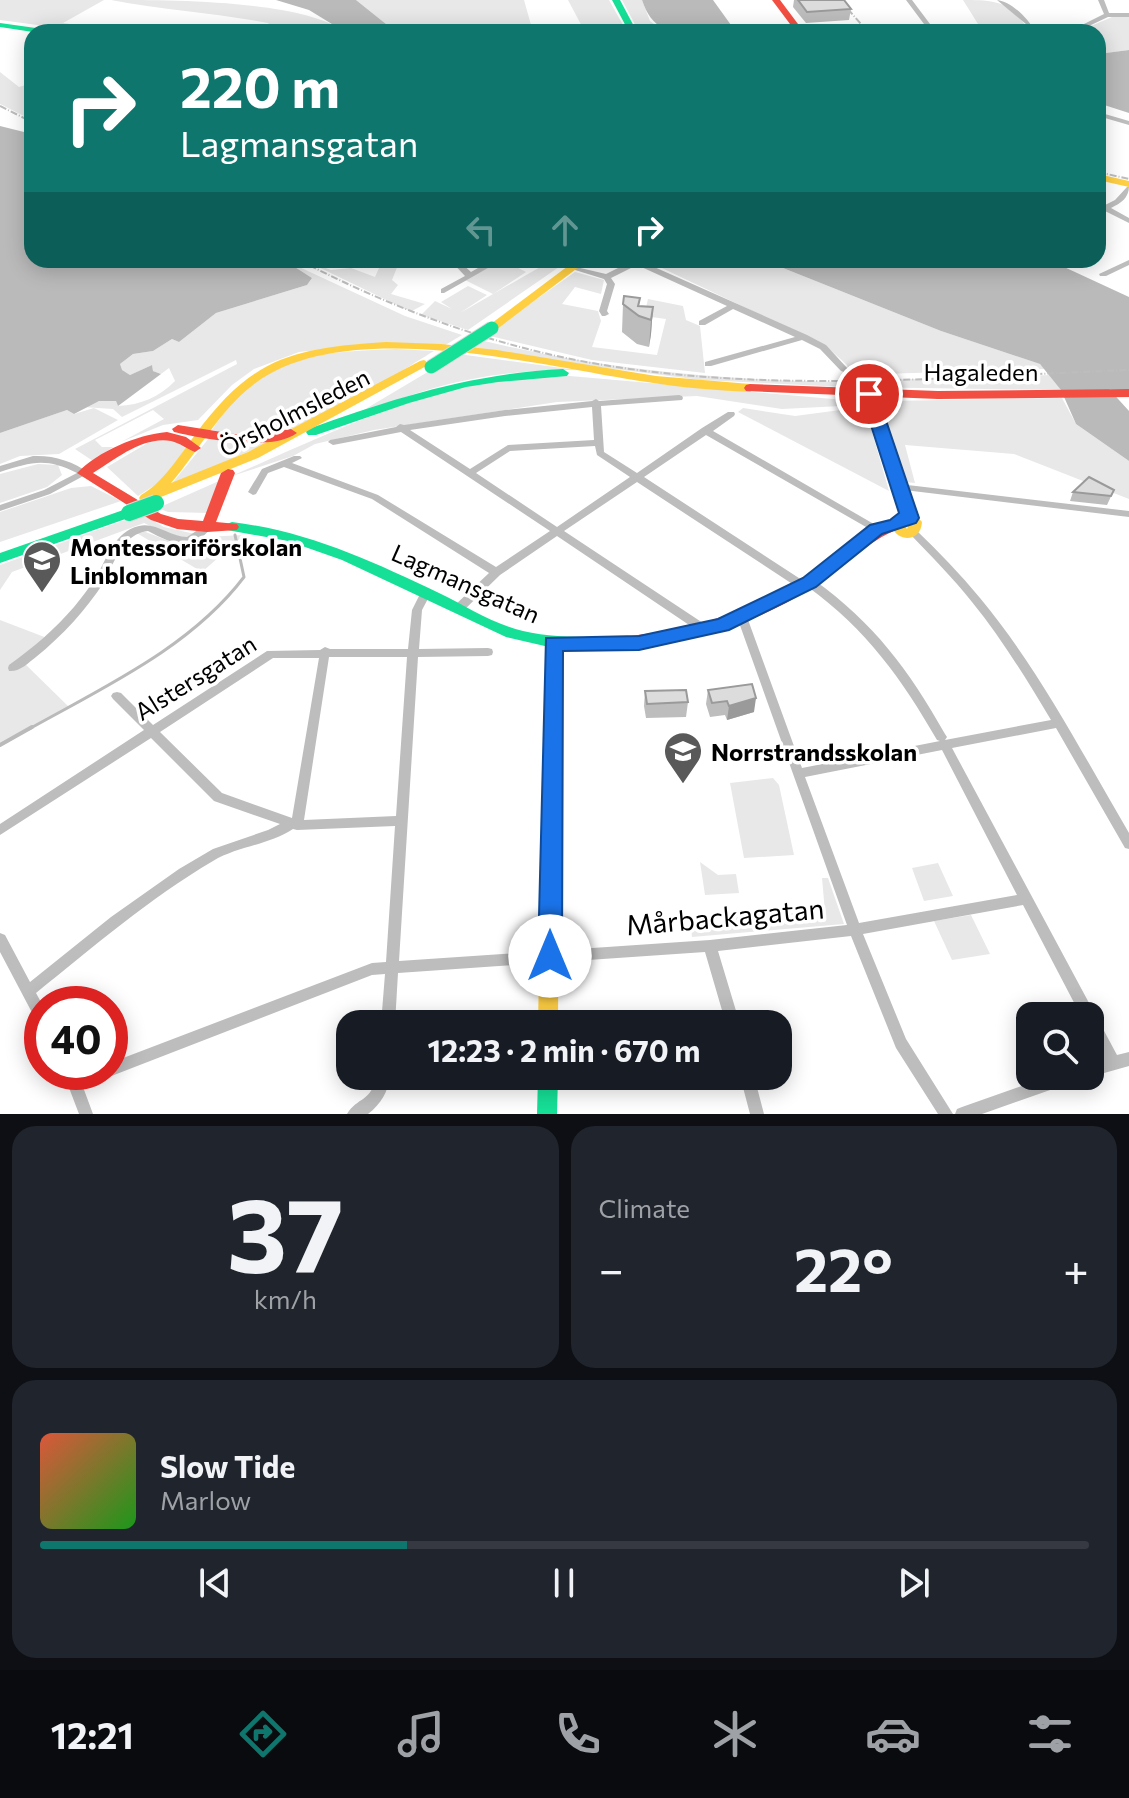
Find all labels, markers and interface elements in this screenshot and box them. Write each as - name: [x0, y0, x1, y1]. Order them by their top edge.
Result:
- text: 220 m: [180, 51, 340, 120]
- icon: right: [48, 56, 152, 160]
- text: Lagmansgatan: [180, 120, 419, 164]
- icon: left: [459, 208, 503, 252]
- icon: ahead: [543, 208, 587, 252]
- icon: right: [627, 208, 671, 252]
- street label: Hagaleden: [924, 357, 1038, 386]
- pin: [835, 360, 903, 428]
- street label: Örsholmsleden: [214, 362, 374, 462]
- icon: arrive: [847, 372, 891, 416]
- place label: Montessoriförskolan Linblomman: [70, 532, 302, 589]
- street label: Lagmansgatan: [387, 537, 545, 629]
- school or university icon: Montessoriförskolan Linblomman: [21, 539, 63, 594]
- street label: Alstersgatan: [129, 628, 261, 726]
- school or university icon: Norrstrandsskolan: [662, 730, 704, 785]
- place label: Norrstrandsskolan: [711, 737, 917, 766]
- street label: Mårbackagatan: [624, 890, 826, 942]
- position arrow: [508, 914, 592, 998]
- speed limit sign: 40: [24, 986, 128, 1090]
- map controls: [1016, 1002, 1104, 1090]
- button: search: [1016, 1002, 1104, 1090]
- text: 12:23 · 2 min · 670 m: [428, 1031, 700, 1068]
- text: 37: [227, 1167, 344, 1294]
- text: Climate: [599, 1192, 690, 1223]
- text: 22°: [794, 1231, 893, 1304]
- text: −: [599, 1241, 624, 1295]
- text: +: [1063, 1241, 1089, 1295]
- text: km/h: [254, 1283, 317, 1314]
- text: Slow Tide: [160, 1447, 295, 1484]
- text: Marlow: [160, 1484, 251, 1515]
- icon: previous: [193, 1561, 237, 1605]
- icon: pause: [542, 1561, 586, 1605]
- icon: next: [892, 1561, 936, 1605]
- icon: directions: [235, 1706, 291, 1762]
- icon: music: [393, 1706, 449, 1762]
- icon: phone: [550, 1706, 606, 1762]
- icon: climate: [707, 1706, 763, 1762]
- icon: car: [865, 1706, 921, 1762]
- icon: filters: [1022, 1706, 1078, 1762]
- text: 12:21: [51, 1712, 134, 1756]

